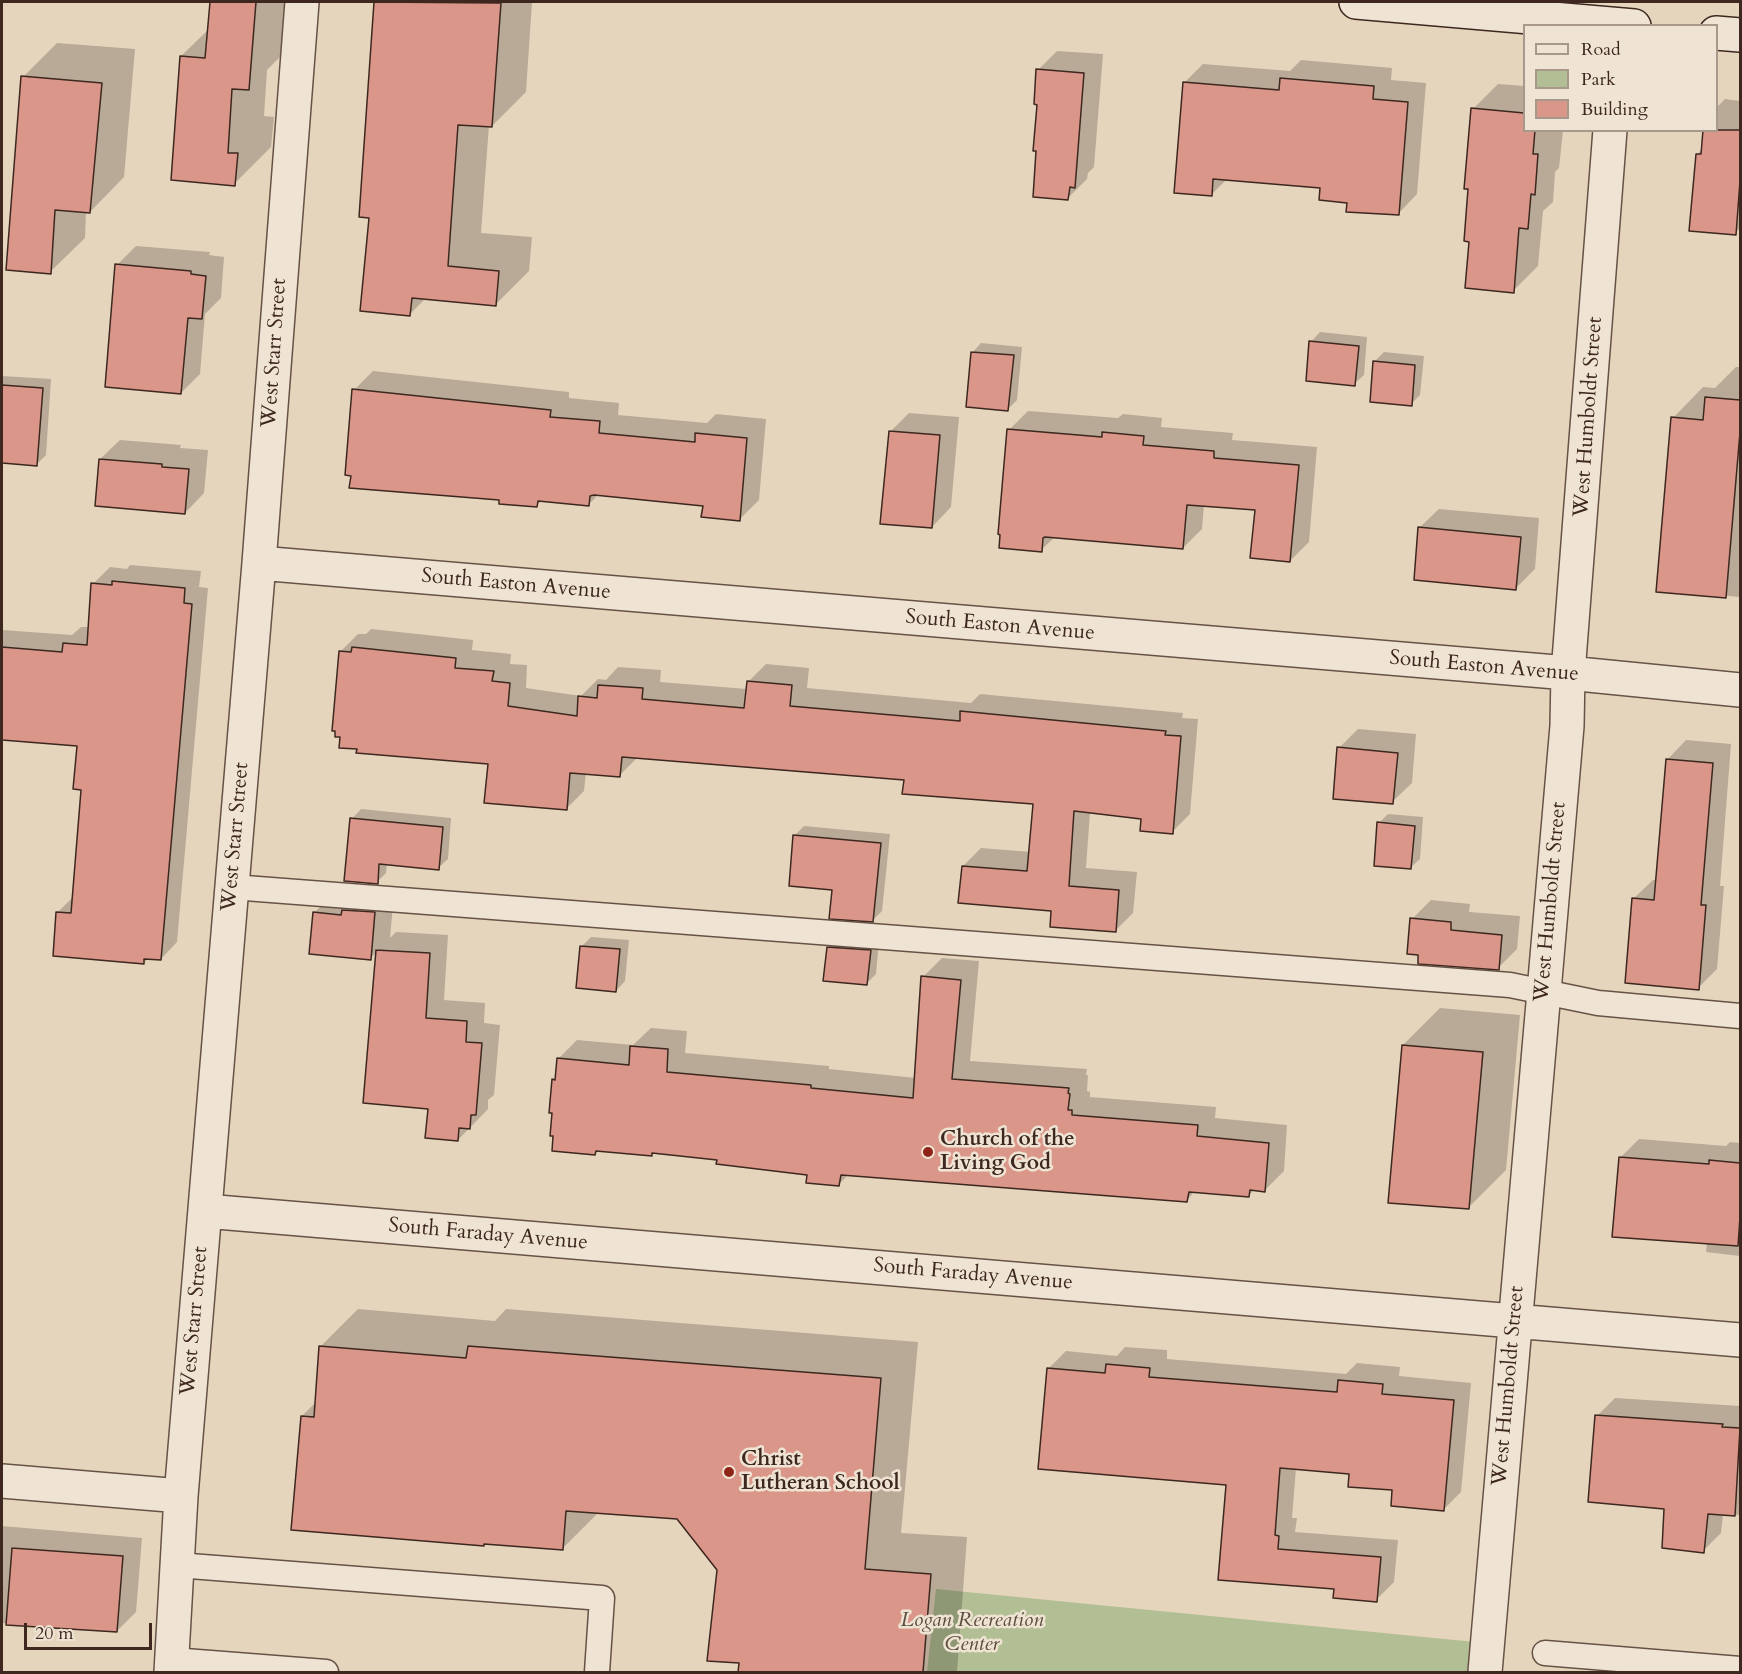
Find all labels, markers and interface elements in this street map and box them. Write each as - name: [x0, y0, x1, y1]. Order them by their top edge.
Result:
- legend: [1523, 24, 1718, 132]
- text: Road: [1581, 37, 1621, 62]
- text: Park: [1581, 67, 1616, 92]
- text: Building: [1581, 97, 1648, 122]
- street label: West Starr Street: [257, 277, 293, 429]
- street label: West Humboldt Street: [1569, 316, 1609, 518]
- street label: South Easton Avenue: [420, 564, 612, 606]
- street label: South Easton Avenue: [904, 605, 1096, 647]
- street label: South Easton Avenue: [1388, 646, 1580, 688]
- street label: West Starr Street: [217, 761, 255, 913]
- street label: West Humboldt Street: [1530, 801, 1572, 1003]
- place label: Church of the Living God: [940, 1127, 1075, 1177]
- marker: Church of the Living God: [921, 1145, 935, 1159]
- street label: South Faraday Avenue: [387, 1214, 589, 1256]
- street label: West Starr Street: [176, 1245, 214, 1397]
- street label: South Faraday Avenue: [872, 1254, 1074, 1296]
- street label: West Humboldt Street: [1488, 1285, 1530, 1487]
- place label: Christ Lutheran School: [741, 1447, 900, 1497]
- marker: Christ Lutheran School: [722, 1465, 736, 1479]
- park label: Logan Recreation Center: [900, 1608, 1044, 1658]
- scale bar: [27, 1611, 154, 1649]
- text: 20 m: [35, 1621, 74, 1646]

